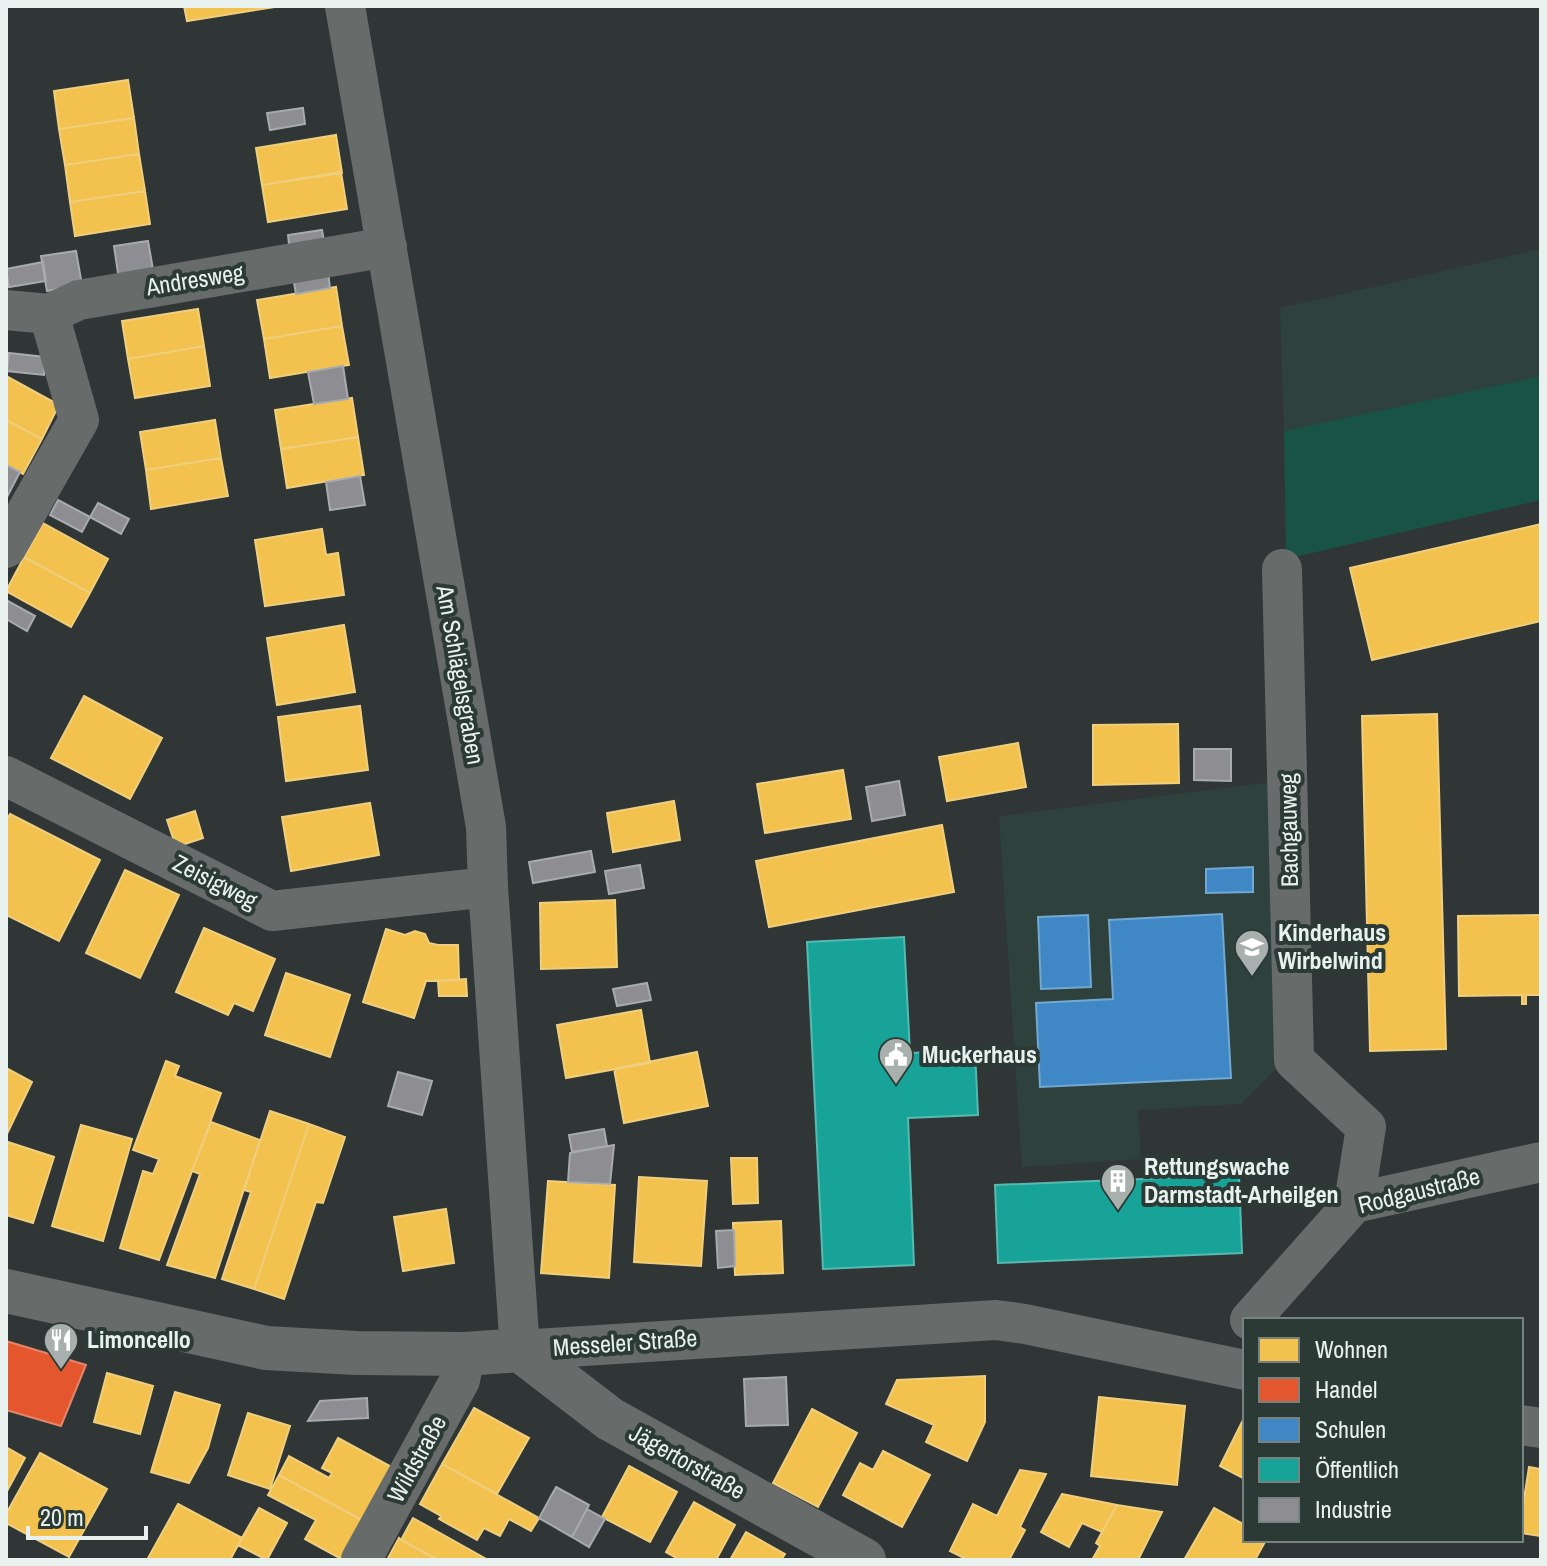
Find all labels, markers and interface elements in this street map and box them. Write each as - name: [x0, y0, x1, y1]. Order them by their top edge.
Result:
- street label: Andresweg: [143, 256, 246, 303]
- street label: Am Schlägelsgraben: [429, 582, 493, 767]
- street label: Bachgauweg: [1271, 773, 1305, 887]
- street label: Zeisigweg: [168, 846, 263, 916]
- place label: Kinderhaus Wirbelwind: [1278, 916, 1386, 976]
- school or university icon: Kinderhaus Wirbelwind: [1233, 928, 1271, 978]
- public building icon: Muckerhaus: [877, 1036, 915, 1086]
- place label: Muckerhaus: [922, 1038, 1037, 1070]
- place label: Rettungswache Darmstadt-Arheilgen: [1144, 1150, 1339, 1210]
- street label: Rodgaustraße: [1354, 1159, 1483, 1221]
- building icon: Rettungswache Darmstadt-Arheilgen: [1099, 1162, 1137, 1212]
- legend: [1243, 1318, 1523, 1542]
- restaurant icon: Limoncello: [42, 1321, 80, 1371]
- street label: Messeler Straße: [552, 1321, 698, 1363]
- place label: Limoncello: [87, 1323, 191, 1355]
- text: Wohnen: [1315, 1333, 1388, 1365]
- text: Handel: [1315, 1373, 1377, 1405]
- street label: Wildstraße: [379, 1409, 453, 1508]
- text: Schulen: [1315, 1413, 1386, 1445]
- street label: Jägertorstraße: [624, 1416, 751, 1506]
- text: Öffentlich: [1315, 1453, 1399, 1485]
- scale bar: [28, 1490, 146, 1540]
- text: Industrie: [1315, 1493, 1392, 1525]
- text: 20 m: [40, 1501, 84, 1533]

